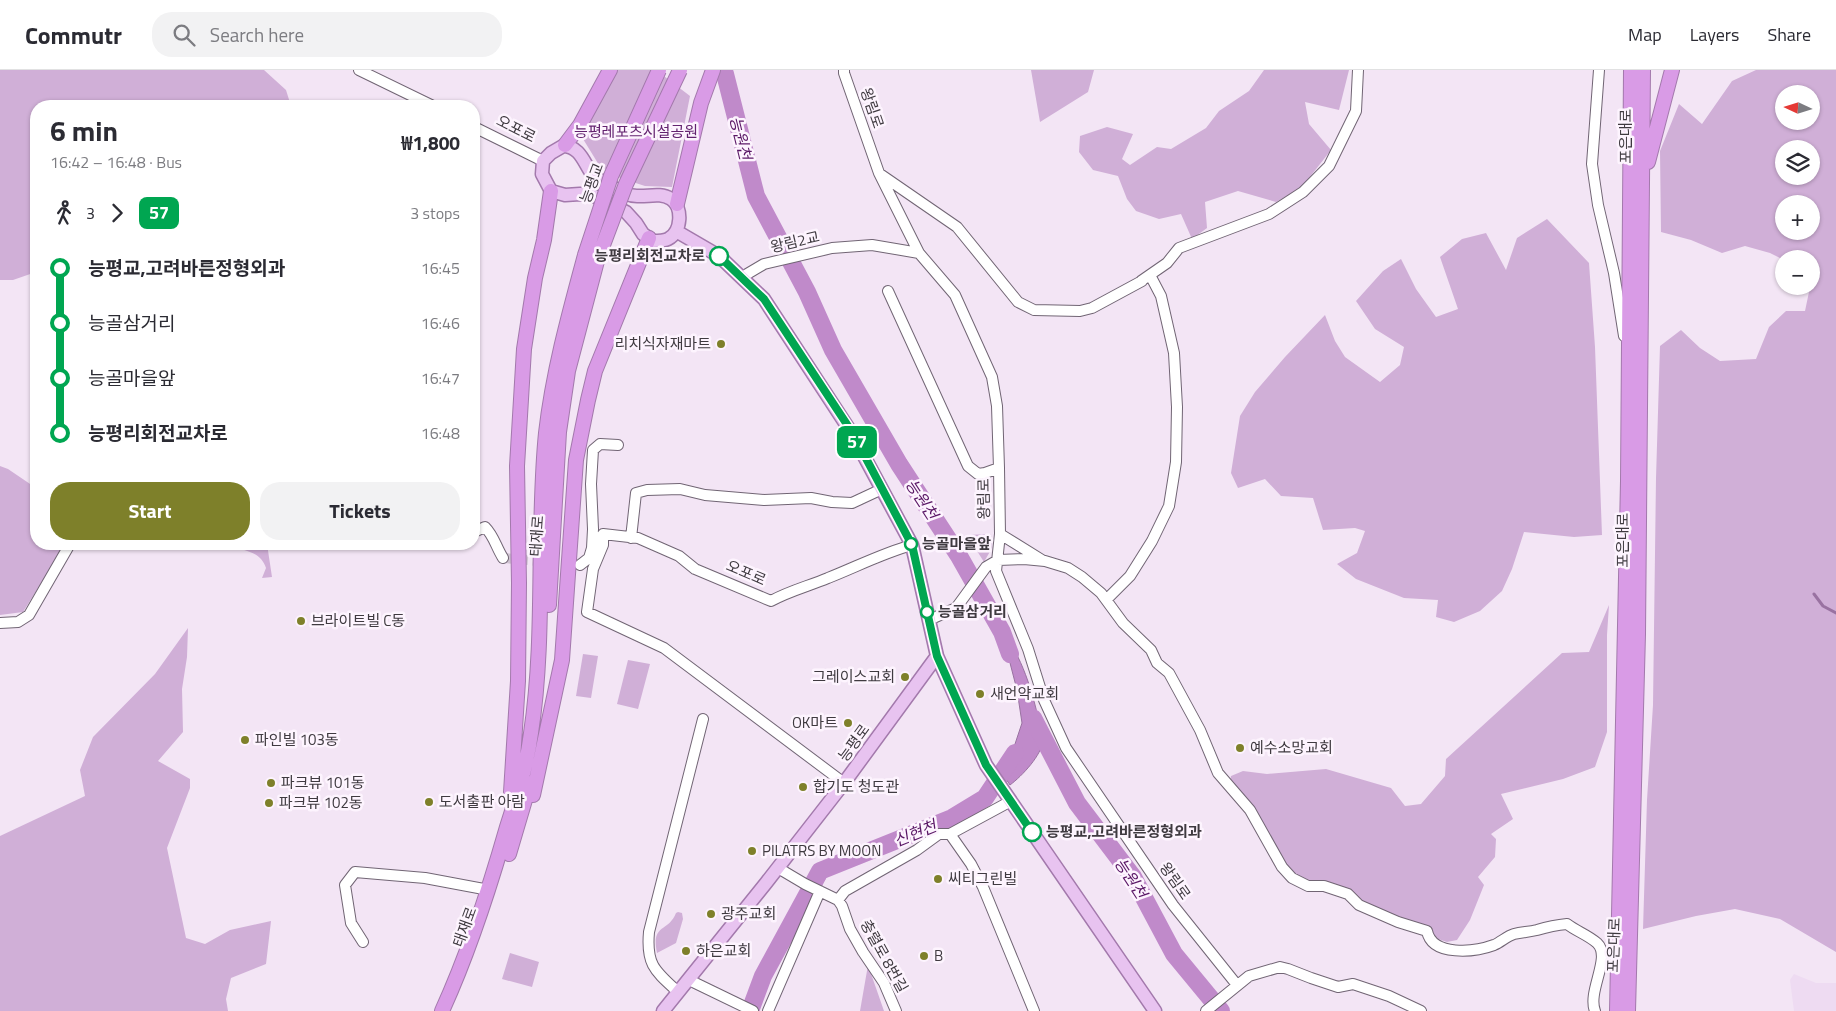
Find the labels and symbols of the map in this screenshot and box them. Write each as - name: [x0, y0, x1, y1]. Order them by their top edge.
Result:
- street label: 왕림로: [855, 85, 890, 131]
- north arrow: [1775, 85, 1820, 130]
- street label: 포은대로: [1614, 108, 1637, 164]
- street label: 오포로: [493, 109, 540, 148]
- water label: 능원천: [724, 114, 759, 165]
- park label: 능평레포츠시설공원: [574, 120, 698, 143]
- street label: 능평교: [574, 159, 609, 206]
- street label: 왕림2교: [768, 225, 822, 258]
- place label: 능평리회전교차로: [595, 244, 705, 267]
- marker: 능평리회전교차로: [709, 246, 729, 266]
- place label: 리치식자재마트: [614, 332, 711, 355]
- marker: 리치식자재마트: [715, 338, 727, 350]
- line badge: 57: [834, 426, 880, 458]
- water label: 능원천: [900, 474, 945, 526]
- street label: 왕림로: [972, 478, 995, 520]
- street label: 포은대로: [1611, 512, 1634, 568]
- street label: 태재로: [524, 515, 549, 557]
- place label: 능골마을앞: [922, 532, 991, 555]
- marker: 능골마을앞: [904, 537, 918, 551]
- street label: 오포로: [723, 554, 770, 591]
- place label: 능골삼거리: [938, 600, 1007, 623]
- marker: 능골삼거리: [920, 605, 934, 619]
- place label: 브라이트빌 C동: [311, 609, 405, 632]
- marker: 브라이트빌 C동: [295, 615, 307, 627]
- place label: 그레이스교회: [812, 665, 895, 688]
- marker: 그레이스교회: [899, 671, 911, 683]
- place label: 새언약교회: [990, 682, 1059, 705]
- marker: 새언약교회: [974, 688, 986, 700]
- place label: OK마트: [792, 711, 838, 734]
- marker: OK마트: [842, 717, 854, 729]
- street label: 능평로: [832, 719, 875, 766]
- place label: 파인빌 103동: [255, 728, 339, 751]
- marker: 파인빌 103동: [239, 734, 251, 746]
- place label: 예수소망교회: [1250, 736, 1333, 759]
- marker: 예수소망교회: [1234, 742, 1246, 754]
- place label: 파크뷰 101동: [281, 771, 365, 794]
- place label: 합기도 청도관: [813, 775, 899, 798]
- marker: 파크뷰 101동: [265, 777, 277, 789]
- marker: 합기도 청도관: [797, 781, 809, 793]
- place label: 도서출판 아람: [439, 790, 525, 813]
- place label: 파크뷰 102동: [279, 791, 363, 814]
- marker: 도서출판 아람: [423, 796, 435, 808]
- marker: 파크뷰 102동: [263, 797, 275, 809]
- water label: 신현천: [890, 813, 942, 852]
- place label: 능평교,고려바른정형외과: [1046, 820, 1202, 843]
- marker: 능평교,고려바른정형외과: [1022, 822, 1042, 842]
- place label: PILATRS BY MOON: [762, 839, 881, 862]
- marker: PILATRS BY MOON: [746, 845, 758, 857]
- water label: 능원천: [1109, 853, 1154, 905]
- street label: 왕림로: [1154, 857, 1197, 904]
- place label: 씨티그린빌: [948, 867, 1017, 890]
- marker: 씨티그린빌: [932, 873, 944, 885]
- place label: 광주교회: [721, 902, 776, 925]
- street label: 태재로: [447, 903, 482, 950]
- marker: 광주교회: [705, 908, 717, 920]
- street label: 충렬로 8번길: [855, 915, 914, 997]
- street label: 포은대로: [1601, 917, 1626, 973]
- place label: 하은교회: [696, 939, 751, 962]
- place label: B: [934, 944, 943, 967]
- marker: 하은교회: [680, 945, 692, 957]
- marker: B: [918, 950, 930, 962]

